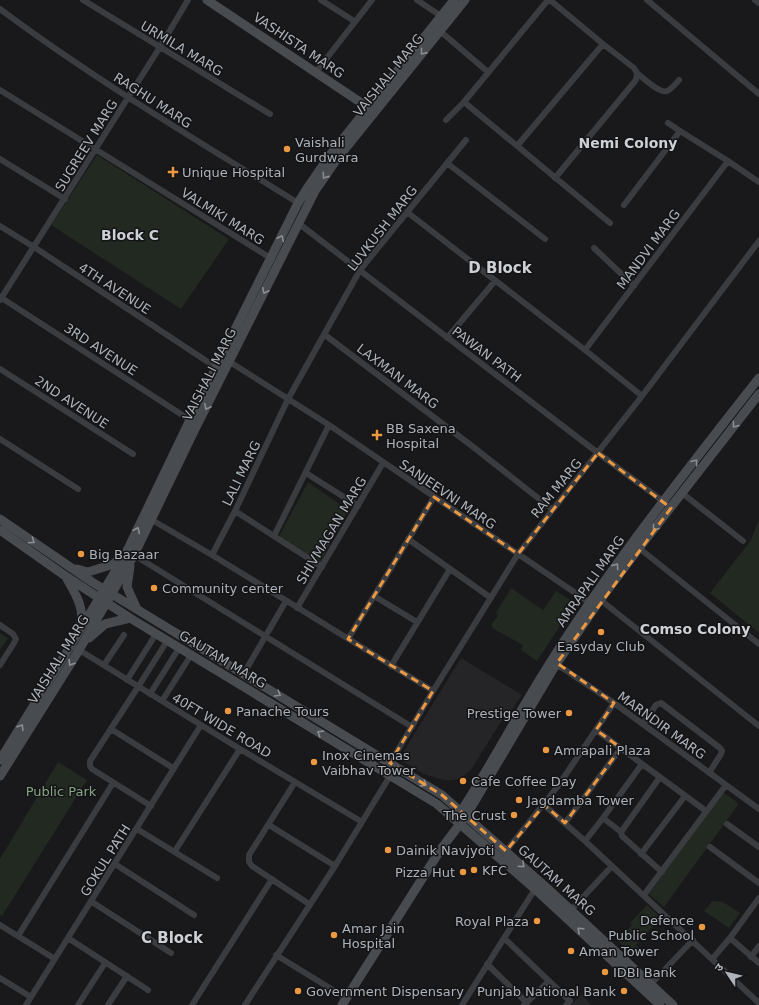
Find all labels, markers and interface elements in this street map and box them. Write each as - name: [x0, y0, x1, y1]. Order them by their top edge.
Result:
- street label: VASHISTA MARG: [250, 9, 347, 81]
- street label: URMILA MARG: [138, 18, 226, 79]
- street label: VAISHALI MARG: [350, 31, 426, 120]
- one-way arrow: [421, 48, 428, 55]
- street label: RAGHU MARG: [111, 70, 195, 131]
- street label: SUGREEV MARG: [52, 97, 121, 194]
- place label: Vaishali Gurdwara: [295, 135, 359, 165]
- district label: Nemi Colony: [579, 135, 677, 151]
- marker: Vaishali Gurdwara: [282, 144, 292, 154]
- place label: Unique Hospital: [182, 165, 285, 180]
- marker: Unique Hospital: [167, 166, 179, 178]
- one-way arrow: [322, 172, 330, 179]
- street label: LUVKUSH MARG: [344, 183, 420, 274]
- street label: VALMIKI MARG: [178, 185, 267, 248]
- street label: MANDVI MARG: [614, 207, 683, 292]
- district label: Block C: [101, 227, 159, 243]
- one-way arrow: [276, 235, 284, 242]
- district label: D Block: [468, 259, 533, 277]
- street label: 4TH AVENUE: [76, 260, 154, 317]
- one-way arrow: [262, 287, 270, 294]
- street label: 3RD AVENUE: [61, 320, 140, 379]
- street label: PAWAN PATH: [449, 324, 524, 385]
- street label: VAISHALI MARG: [180, 325, 239, 423]
- street label: LAXMAN MARG: [354, 341, 442, 412]
- street label: 2ND AVENUE: [32, 373, 111, 432]
- one-way arrow: [204, 403, 211, 410]
- one-way arrow: [733, 420, 740, 427]
- place label: BB Saxena Hospital: [386, 421, 456, 451]
- marker: BB Saxena Hospital: [371, 429, 383, 441]
- street label: LALI MARG: [219, 438, 264, 508]
- street label: RAM MARG: [528, 456, 585, 521]
- street label: SANJEEVNI MARG: [397, 457, 499, 532]
- one-way arrow: [690, 460, 697, 467]
- street label: SHIVMAGAN MARG: [293, 474, 369, 587]
- one-way arrow: [653, 523, 660, 530]
- one-way arrow: [132, 527, 140, 535]
- street label: AMRAPALI MARG: [553, 533, 627, 630]
- one-way arrow: [28, 536, 35, 544]
- place label: Big Bazaar: [89, 547, 160, 562]
- marker: Big Bazaar: [76, 549, 86, 559]
- one-way arrow: [611, 563, 618, 570]
- place label: Community center: [162, 581, 284, 596]
- marker: Community center: [149, 583, 159, 593]
- street label: VAISHALI MARG: [25, 612, 92, 707]
- district label: Comso Colony: [640, 621, 750, 637]
- marker: Easyday Club: [596, 627, 606, 637]
- street label: GAUTAM MARG: [177, 628, 269, 691]
- place label: Easyday Club: [557, 639, 645, 654]
- one-way arrow: [68, 659, 75, 666]
- street label: MARNDIR MARG: [615, 688, 709, 762]
- one-way arrow: [274, 689, 281, 697]
- street label: 40FT WIDE ROAD: [170, 690, 274, 761]
- place label: Panache Tours: [236, 704, 329, 719]
- marker: Panache Tours: [223, 706, 233, 716]
- place label: Prestige Tower: [467, 706, 562, 721]
- marker: Prestige Tower: [564, 708, 574, 718]
- one-way arrow: [16, 724, 23, 731]
- one-way arrow: [317, 730, 324, 737]
- place label: Amrapali Plaza: [554, 743, 651, 758]
- marker: Amrapali Plaza: [541, 745, 551, 755]
- place label: Inox Cinemas Vaibhav Tower: [322, 748, 416, 778]
- marker: Inox Cinemas Vaibhav Tower: [309, 757, 319, 767]
- place label: Cafe Coffee Day: [471, 774, 577, 789]
- marker: Cafe Coffee Day: [458, 776, 468, 786]
- one-way arrow: [420, 779, 427, 787]
- park label: Public Park: [26, 784, 97, 799]
- place label: Jagdamba Tower: [526, 793, 635, 808]
- marker: Jagdamba Tower: [514, 795, 524, 805]
- place label: The Crust: [442, 808, 506, 823]
- marker: The Crust: [509, 810, 519, 820]
- street label: GOKUL PATH: [77, 822, 134, 899]
- street label: GAUTAM MARG: [515, 842, 598, 919]
- place label: Dainik Navjyoti: [396, 843, 494, 858]
- marker: Dainik Navjyoti: [383, 845, 393, 855]
- one-way arrow: [517, 861, 524, 868]
- place label: KFC: [482, 863, 507, 878]
- place label: Pizza Hut: [395, 865, 455, 880]
- marker: KFC: [469, 865, 479, 875]
- marker: Pizza Hut: [458, 867, 468, 877]
- place label: Defence Public School: [608, 913, 694, 943]
- place label: Royal Plaza: [455, 914, 529, 929]
- marker: Royal Plaza: [532, 916, 542, 926]
- place label: Amar Jain Hospital: [342, 921, 405, 951]
- marker: Defence Public School: [697, 922, 707, 932]
- one-way arrow: [577, 928, 585, 935]
- district label: C Block: [141, 929, 204, 947]
- marker: Amar Jain Hospital: [329, 930, 339, 940]
- place label: Aman Tower: [579, 944, 659, 959]
- marker: Aman Tower: [566, 946, 576, 956]
- north arrow: [707, 953, 747, 993]
- text: उ: [712, 961, 727, 974]
- place label: IDBI Bank: [613, 965, 677, 980]
- marker: IDBI Bank: [600, 967, 610, 977]
- place label: Government Dispensary: [306, 984, 464, 999]
- place label: Punjab National Bank: [477, 984, 616, 999]
- marker: Government Dispensary: [293, 986, 303, 996]
- marker: Punjab National Bank: [619, 986, 629, 996]

